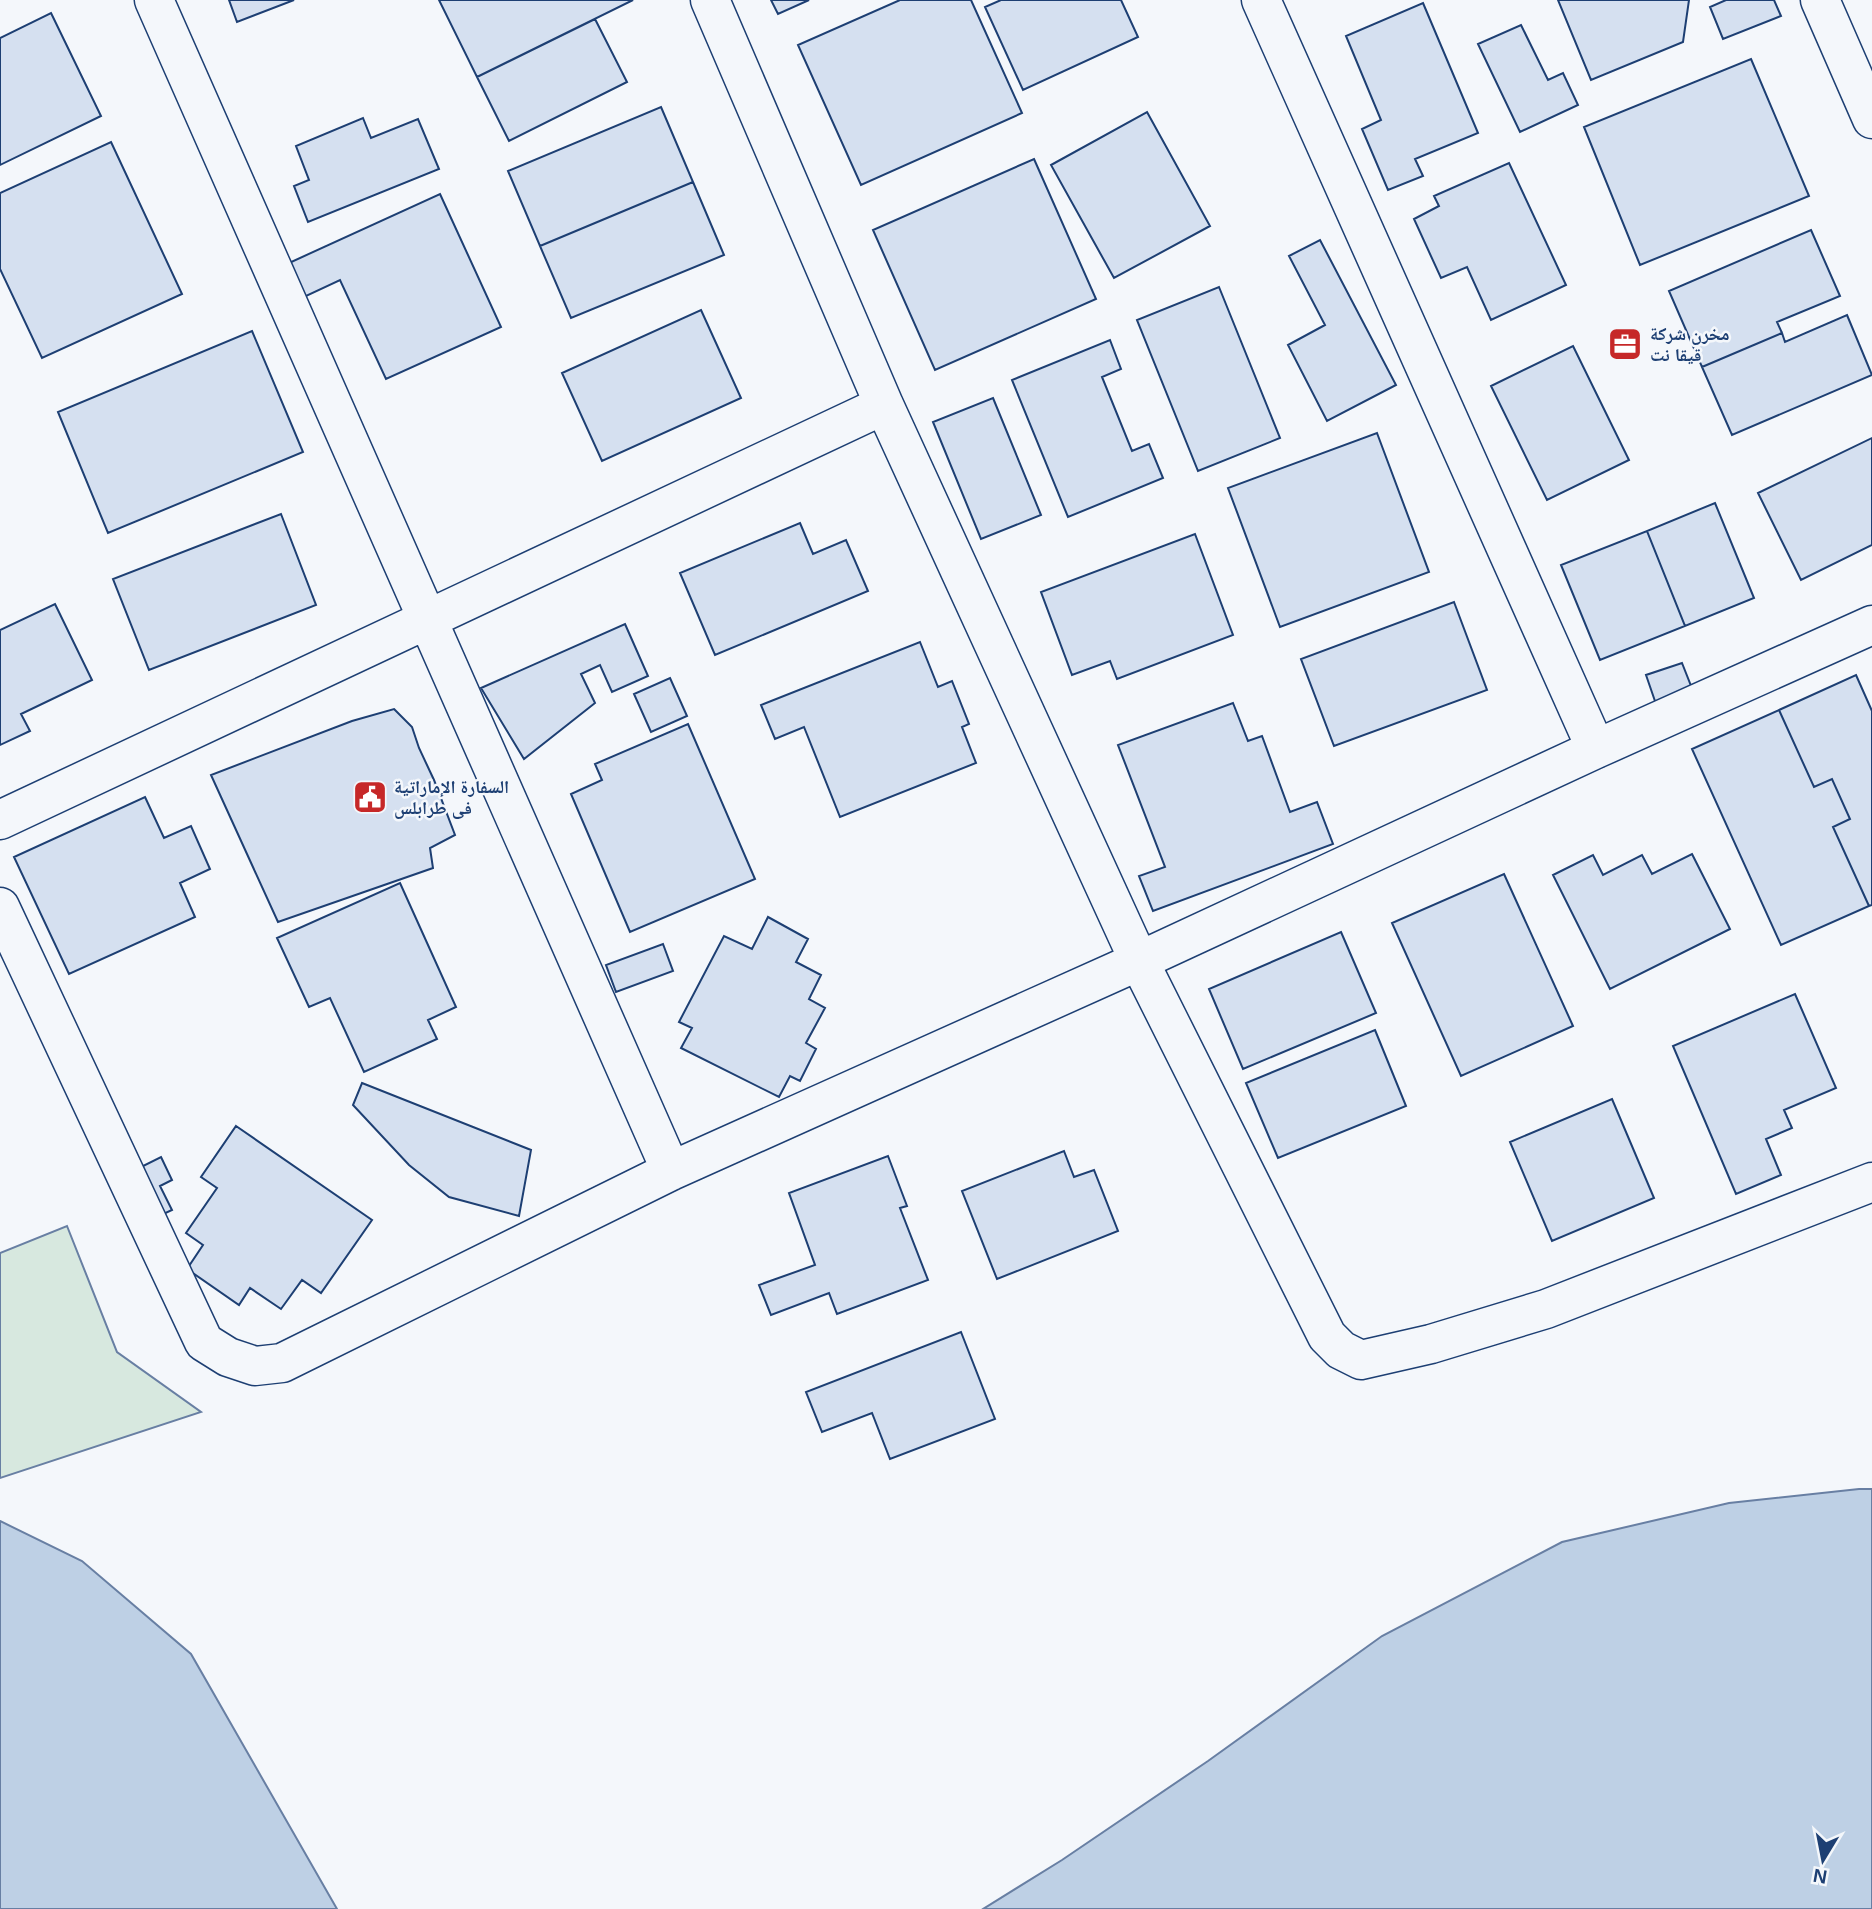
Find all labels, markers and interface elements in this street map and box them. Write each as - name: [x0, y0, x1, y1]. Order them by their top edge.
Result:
- place label: مخرن شركة قيقا نت: [1650, 324, 1729, 365]
- office icon: مخرن شركة قيقا نت: [1606, 325, 1644, 363]
- place label: السفارة الإماراتية فى طرابلس: [394, 777, 509, 819]
- public building icon: السفارة الإماراتية فى طرابلس: [351, 778, 389, 816]
- north arrow: [1788, 1825, 1858, 1895]
- text: N: [1812, 1865, 1829, 1888]

